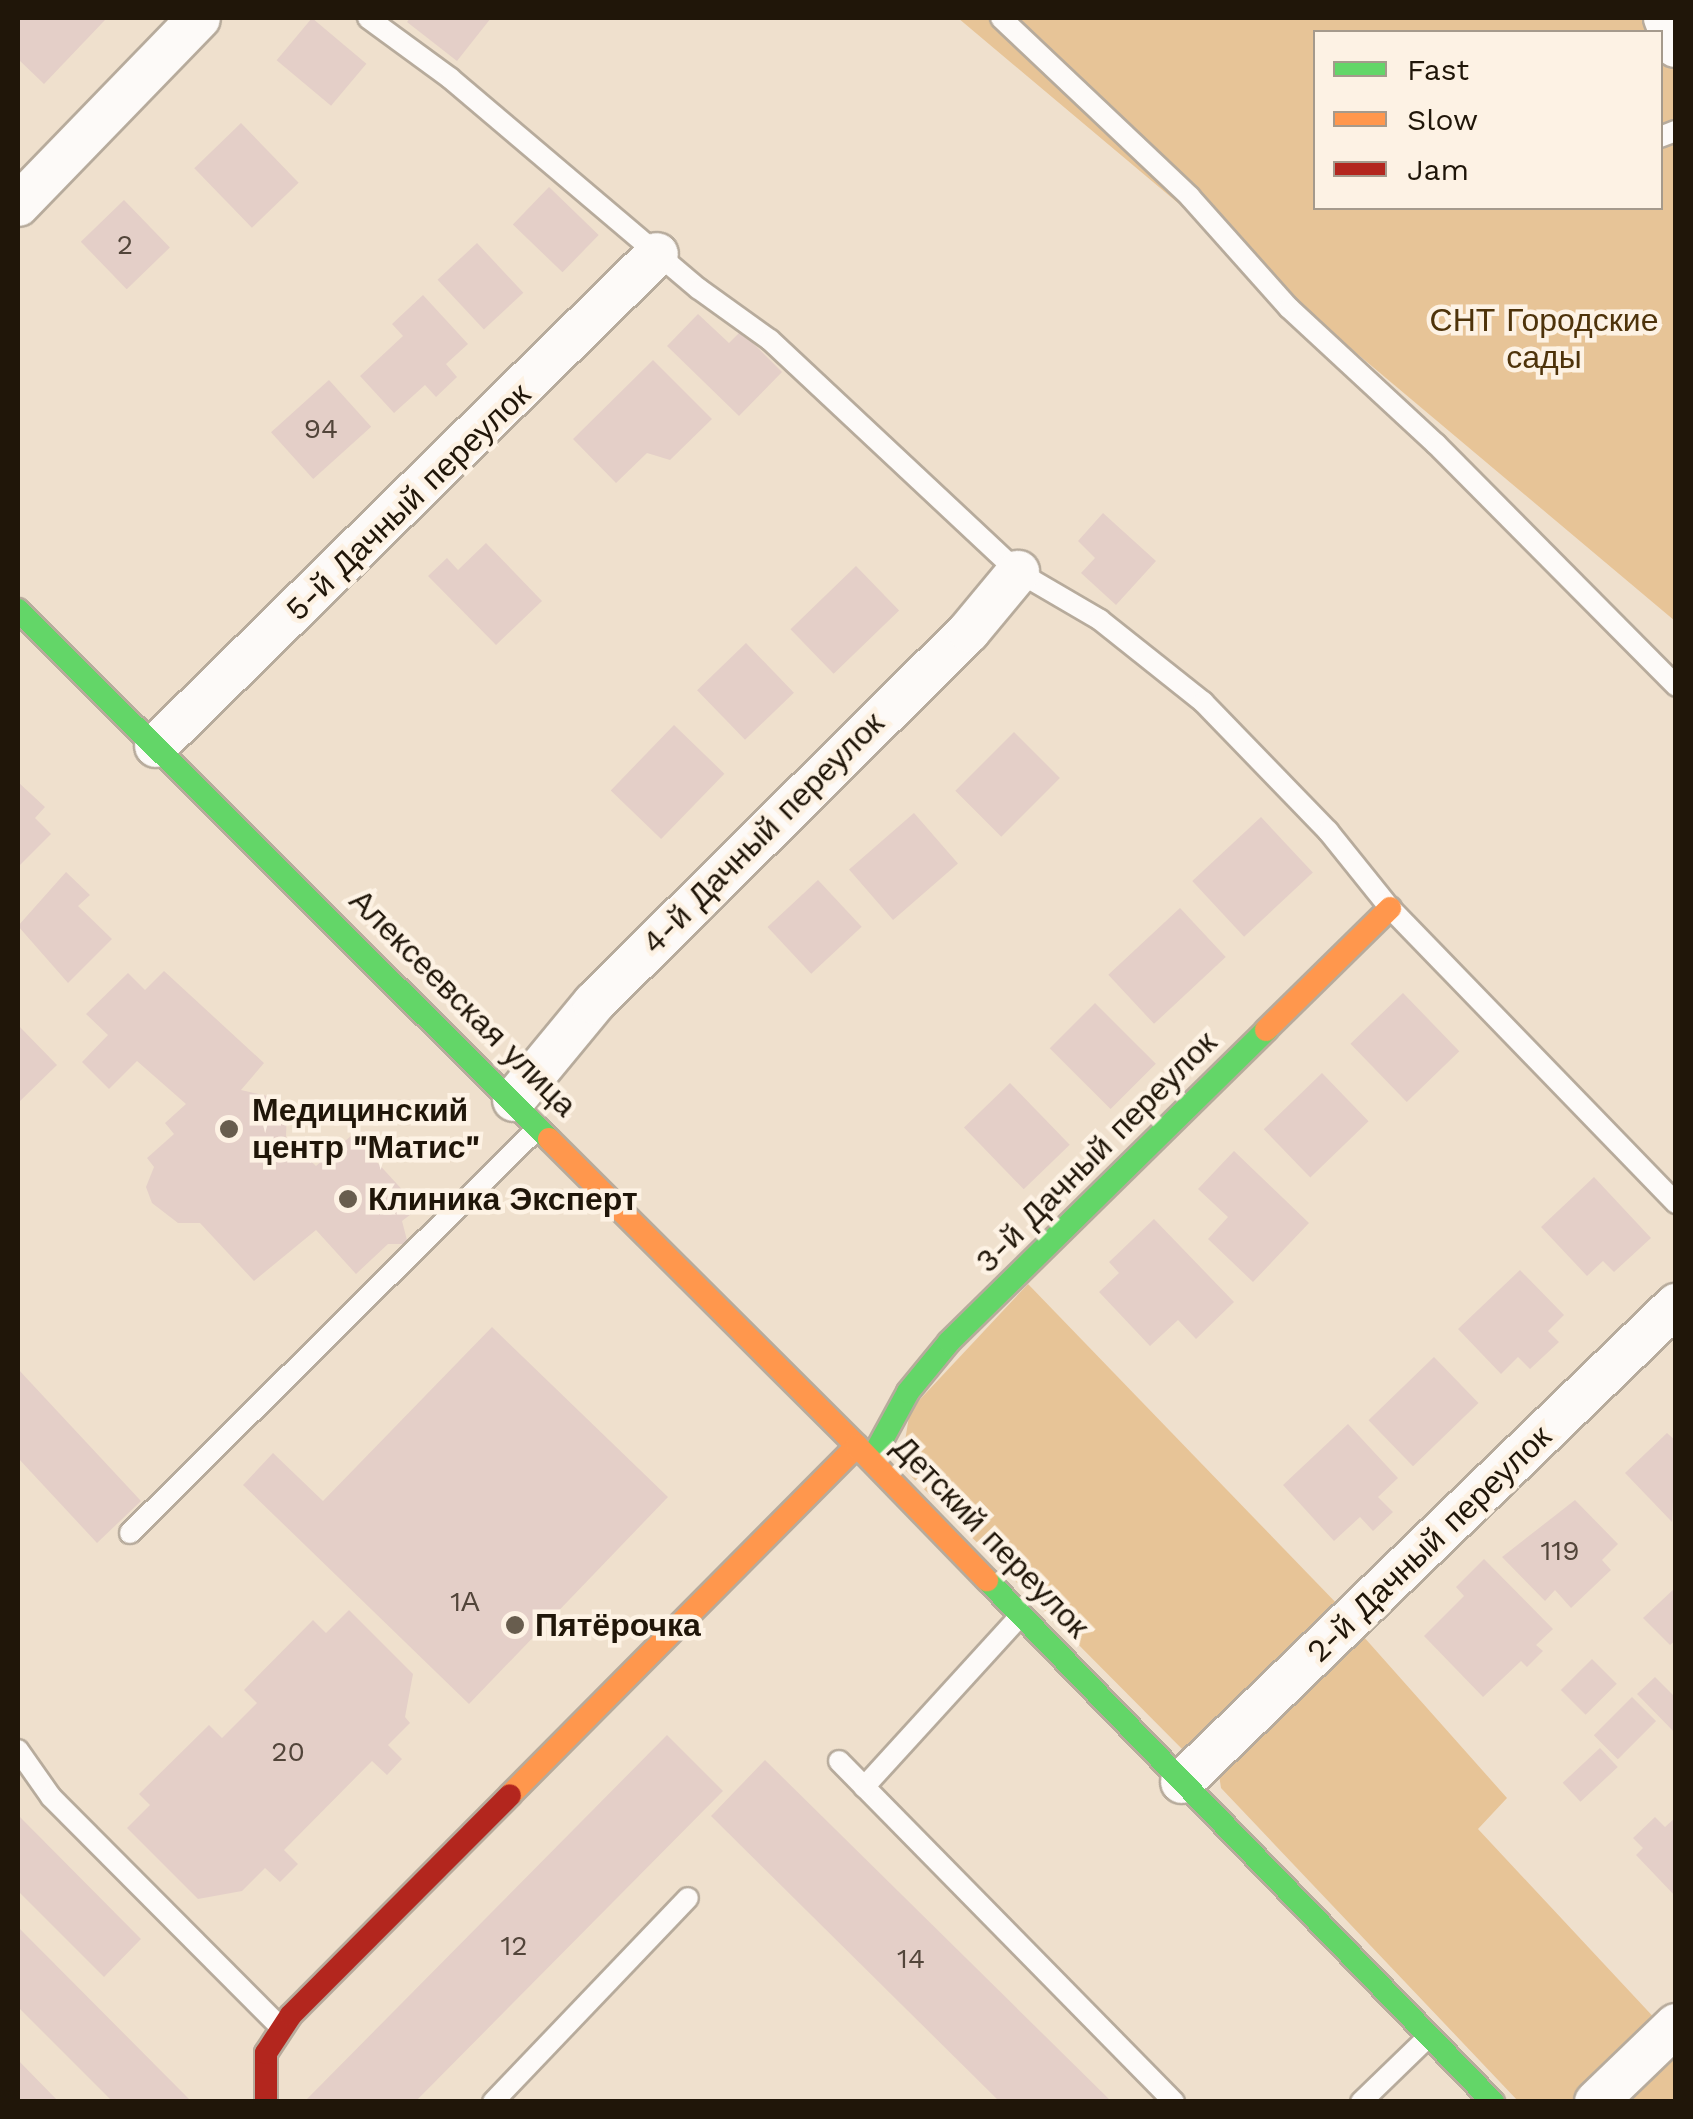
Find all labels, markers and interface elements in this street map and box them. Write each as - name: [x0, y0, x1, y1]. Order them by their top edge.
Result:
- legend: [1313, 30, 1663, 210]
- text: Fast: [1407, 52, 1469, 87]
- text: Slow: [1407, 102, 1478, 137]
- text: Jam: [1407, 152, 1469, 187]
- house number: 2: [117, 228, 133, 262]
- park label: СНТ Городские сады: [1430, 302, 1658, 377]
- street label: 5-й Дачный переулок: [278, 375, 538, 629]
- house number: 94: [304, 412, 338, 446]
- street label: 4-й Дачный переулок: [634, 704, 892, 962]
- street label: Алексеевская улица: [342, 882, 584, 1124]
- street label: 3-й Дачный переулок: [967, 1023, 1225, 1281]
- place label: Медицинский центр "Матис": [252, 1092, 480, 1167]
- marker: Медицинский центр "Матис": [216, 1116, 242, 1142]
- place label: Клиника Эксперт: [368, 1180, 638, 1218]
- marker: Клиника Эксперт: [337, 1188, 359, 1210]
- street label: 2-й Дачный переулок: [1299, 1417, 1559, 1671]
- street label: Детский переулок: [885, 1428, 1097, 1646]
- house number: 119: [1540, 1534, 1580, 1568]
- house number: 1А: [450, 1585, 480, 1619]
- place label: Пятёрочка: [535, 1606, 701, 1644]
- marker: Пятёрочка: [504, 1614, 526, 1636]
- house number: 20: [271, 1735, 305, 1769]
- house number: 12: [500, 1929, 528, 1963]
- house number: 14: [897, 1942, 925, 1976]

